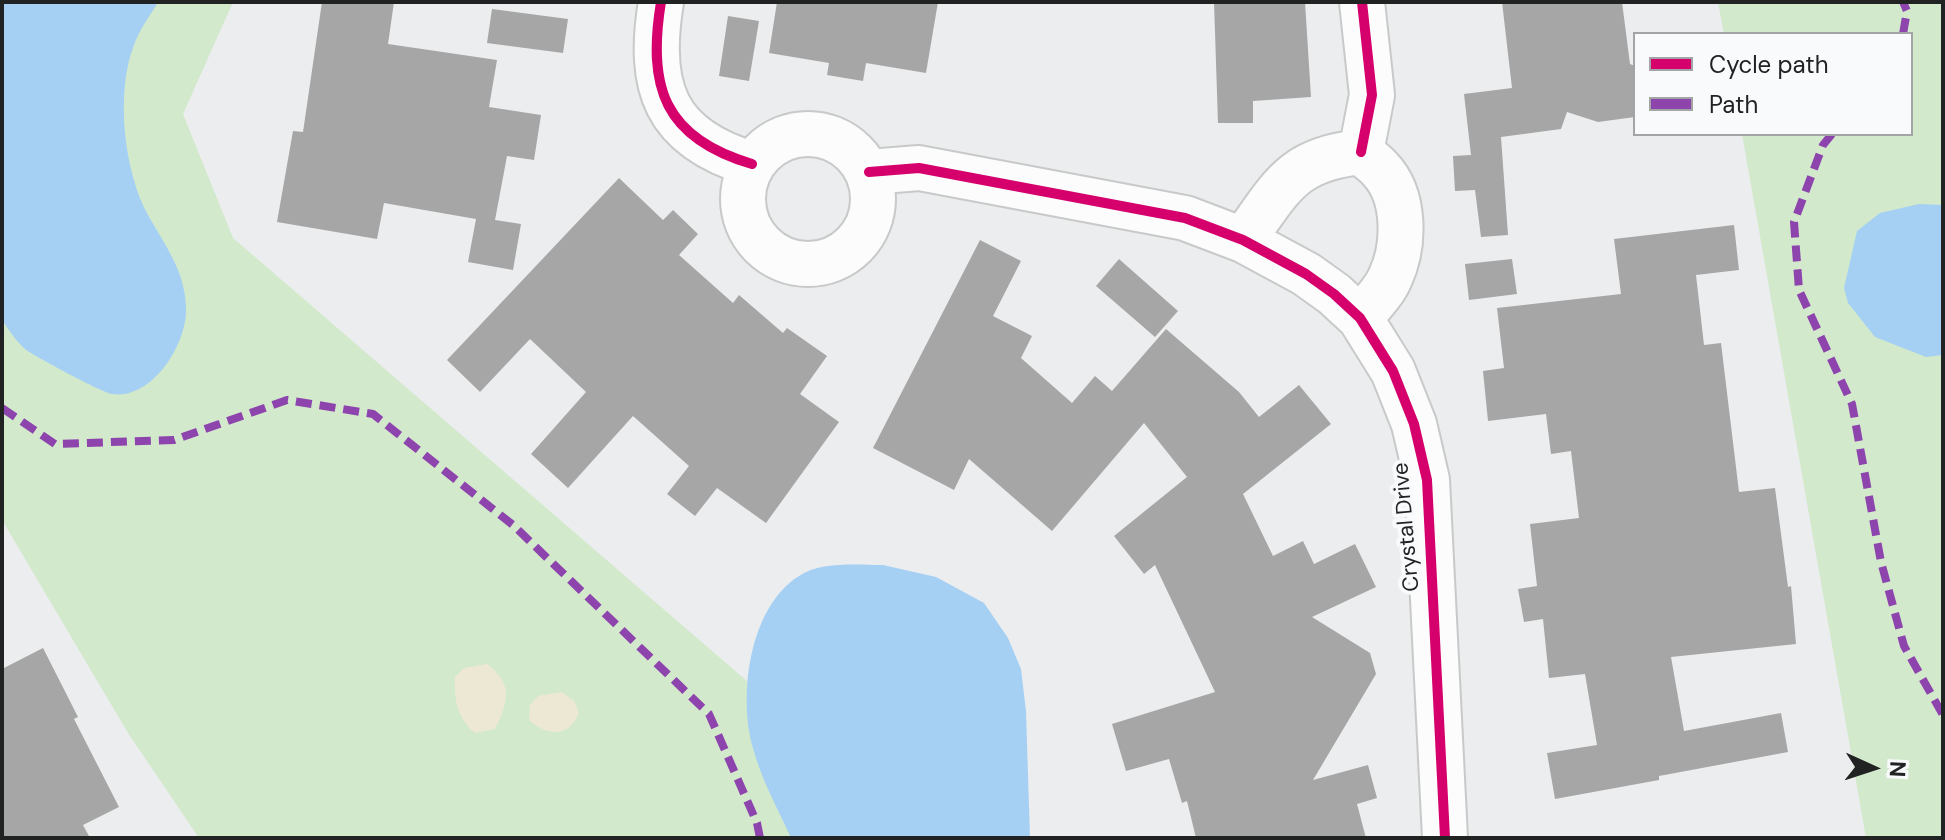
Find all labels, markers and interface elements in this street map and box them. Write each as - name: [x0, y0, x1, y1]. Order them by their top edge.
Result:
- legend: [1633, 32, 1913, 136]
- text: Cycle path: [1709, 49, 1828, 80]
- text: Path: [1709, 89, 1758, 120]
- street label: Crystal Drive: [1388, 461, 1426, 593]
- north arrow: [1833, 728, 1913, 808]
- text: N: [1883, 761, 1912, 778]

